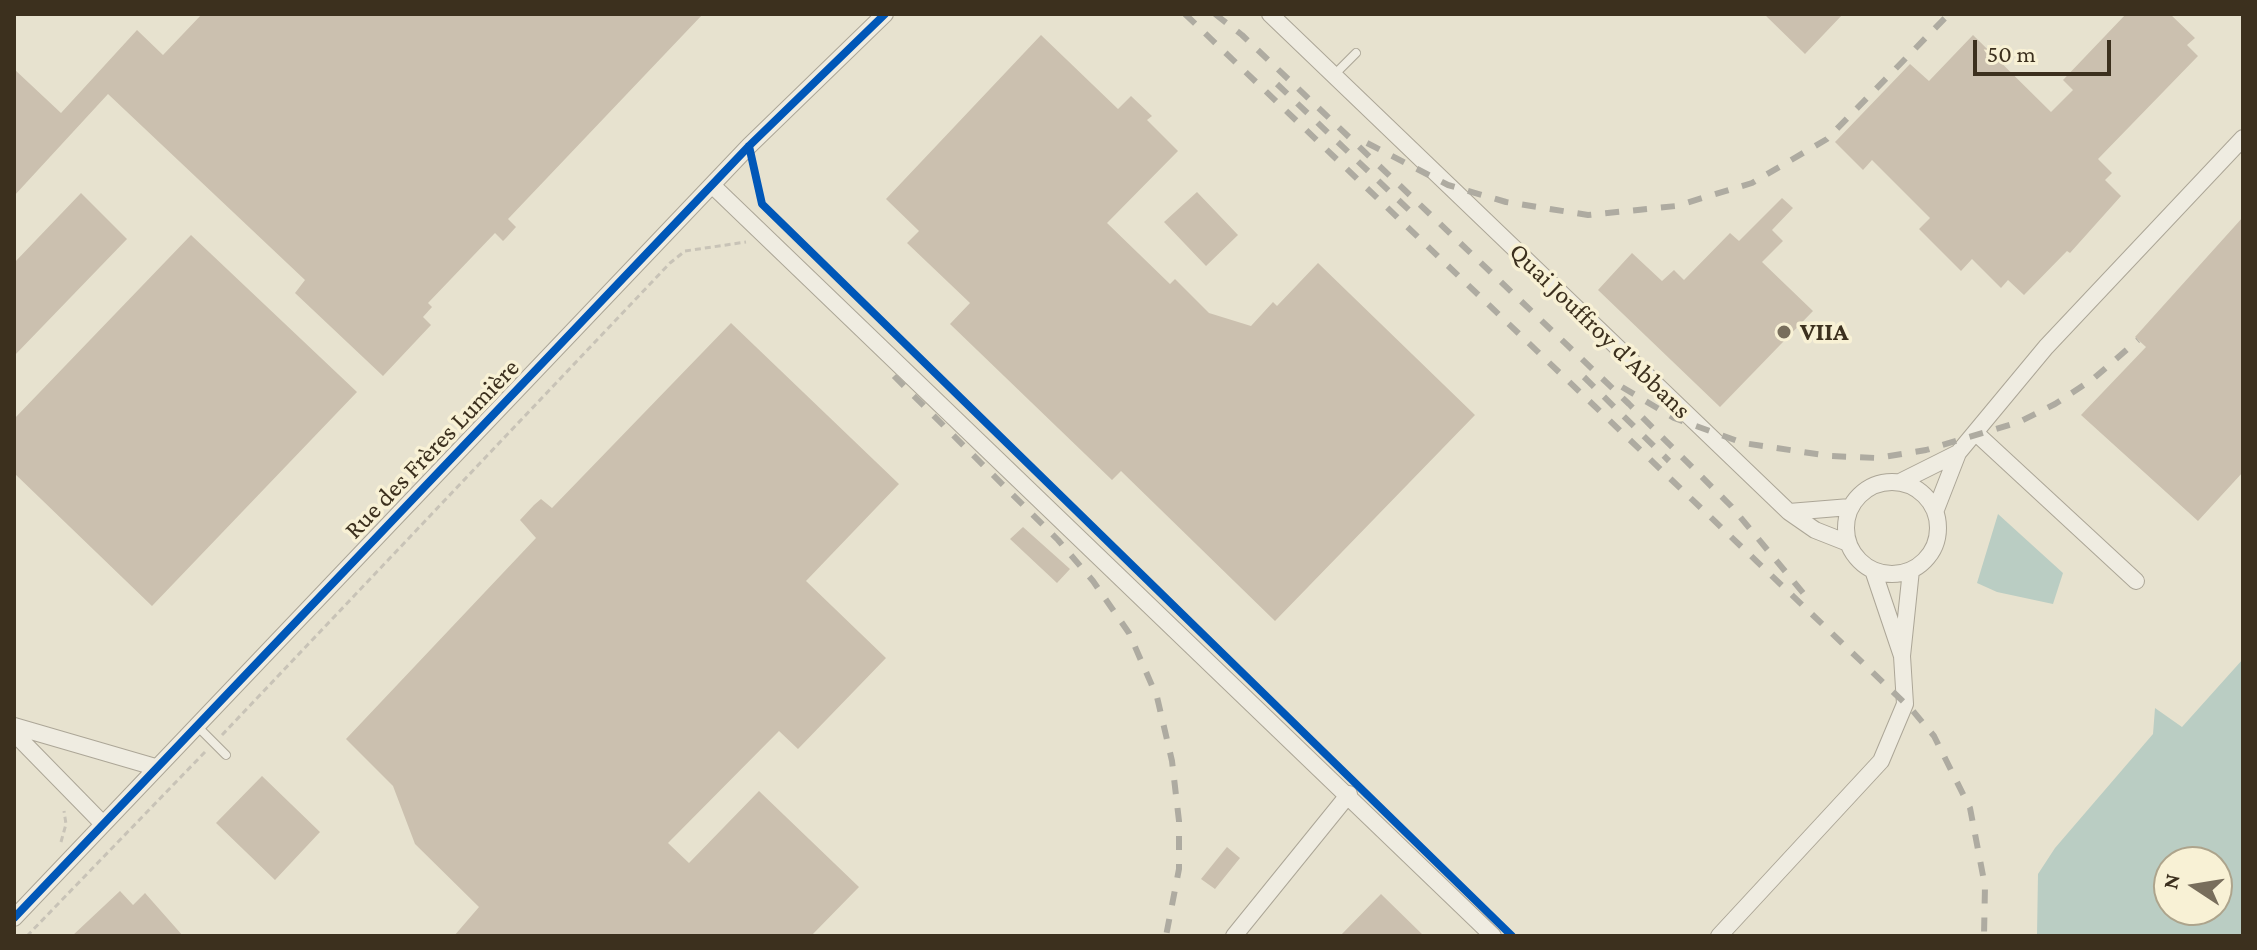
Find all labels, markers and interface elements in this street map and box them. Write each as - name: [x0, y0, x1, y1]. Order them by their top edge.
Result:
- scale bar: [1977, 24, 2115, 74]
- text: 50 m: [1987, 40, 2036, 67]
- street label: Quai Jouffroy d'Abbans: [1503, 236, 1697, 426]
- place label: VIIA: [1800, 316, 1849, 348]
- marker: VIIA: [1775, 323, 1793, 341]
- street label: Rue des Frères Lumière: [338, 353, 526, 545]
- north arrow: [2153, 846, 2233, 926]
- text: N: [2157, 871, 2185, 891]

